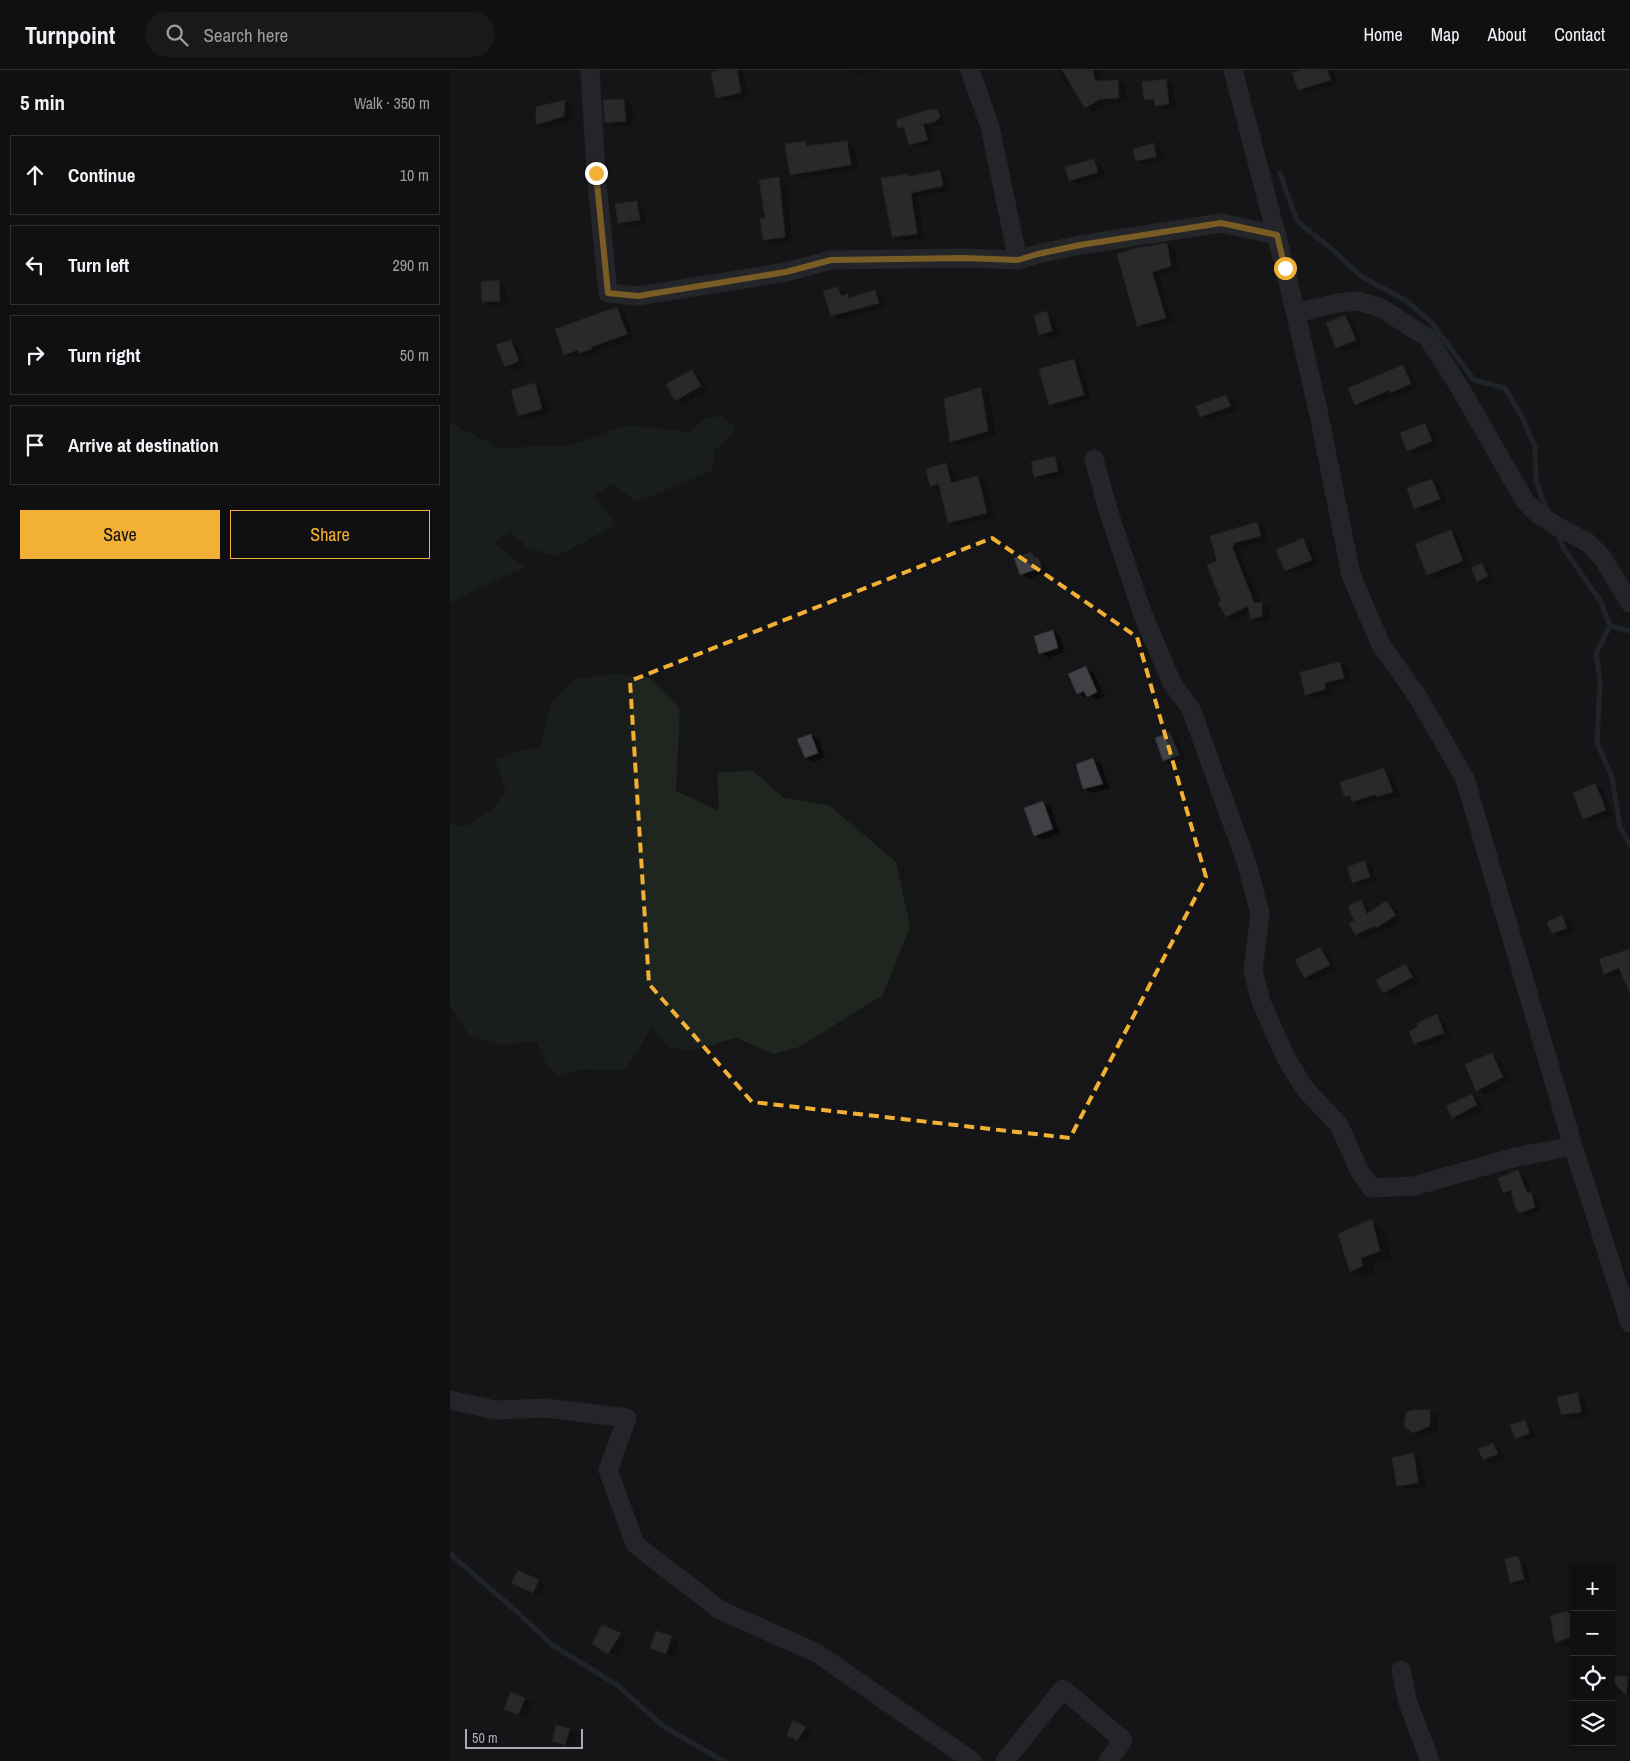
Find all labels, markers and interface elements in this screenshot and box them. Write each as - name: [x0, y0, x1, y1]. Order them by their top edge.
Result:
- search box: [145, 12, 495, 57]
- text: Turnpoint: [25, 19, 115, 51]
- icon: search: [163, 21, 191, 49]
- text: Search here: [203, 22, 288, 48]
- text: Home: [1363, 22, 1403, 47]
- text: Map: [1431, 22, 1460, 47]
- text: About: [1488, 22, 1526, 47]
- text: Contact: [1554, 22, 1605, 47]
- text: 5 min: [20, 88, 65, 117]
- text: Walk · 350 m: [354, 92, 430, 114]
- icon: ahead: [21, 161, 49, 189]
- text: Continue: [68, 162, 136, 188]
- route end: [585, 162, 608, 185]
- text: 10 m: [400, 164, 429, 186]
- icon: left: [21, 251, 49, 279]
- text: Turn left: [68, 252, 129, 278]
- text: 290 m: [393, 254, 429, 276]
- route start: [1274, 257, 1297, 280]
- icon: right: [21, 341, 49, 369]
- text: Turn right: [68, 342, 140, 368]
- text: 50 m: [400, 344, 429, 366]
- icon: arrive: [21, 431, 49, 459]
- text: Arrive at destination: [68, 432, 219, 458]
- button: Save: [20, 510, 220, 559]
- button: Share: [230, 510, 430, 559]
- map controls: [1570, 1566, 1615, 1746]
- button: +: [1570, 1566, 1615, 1611]
- button: −: [1570, 1611, 1615, 1656]
- button: locate: [1570, 1656, 1615, 1701]
- button: layers: [1570, 1701, 1615, 1746]
- scale bar: [465, 1726, 582, 1749]
- text: 50 m: [472, 1729, 498, 1747]

